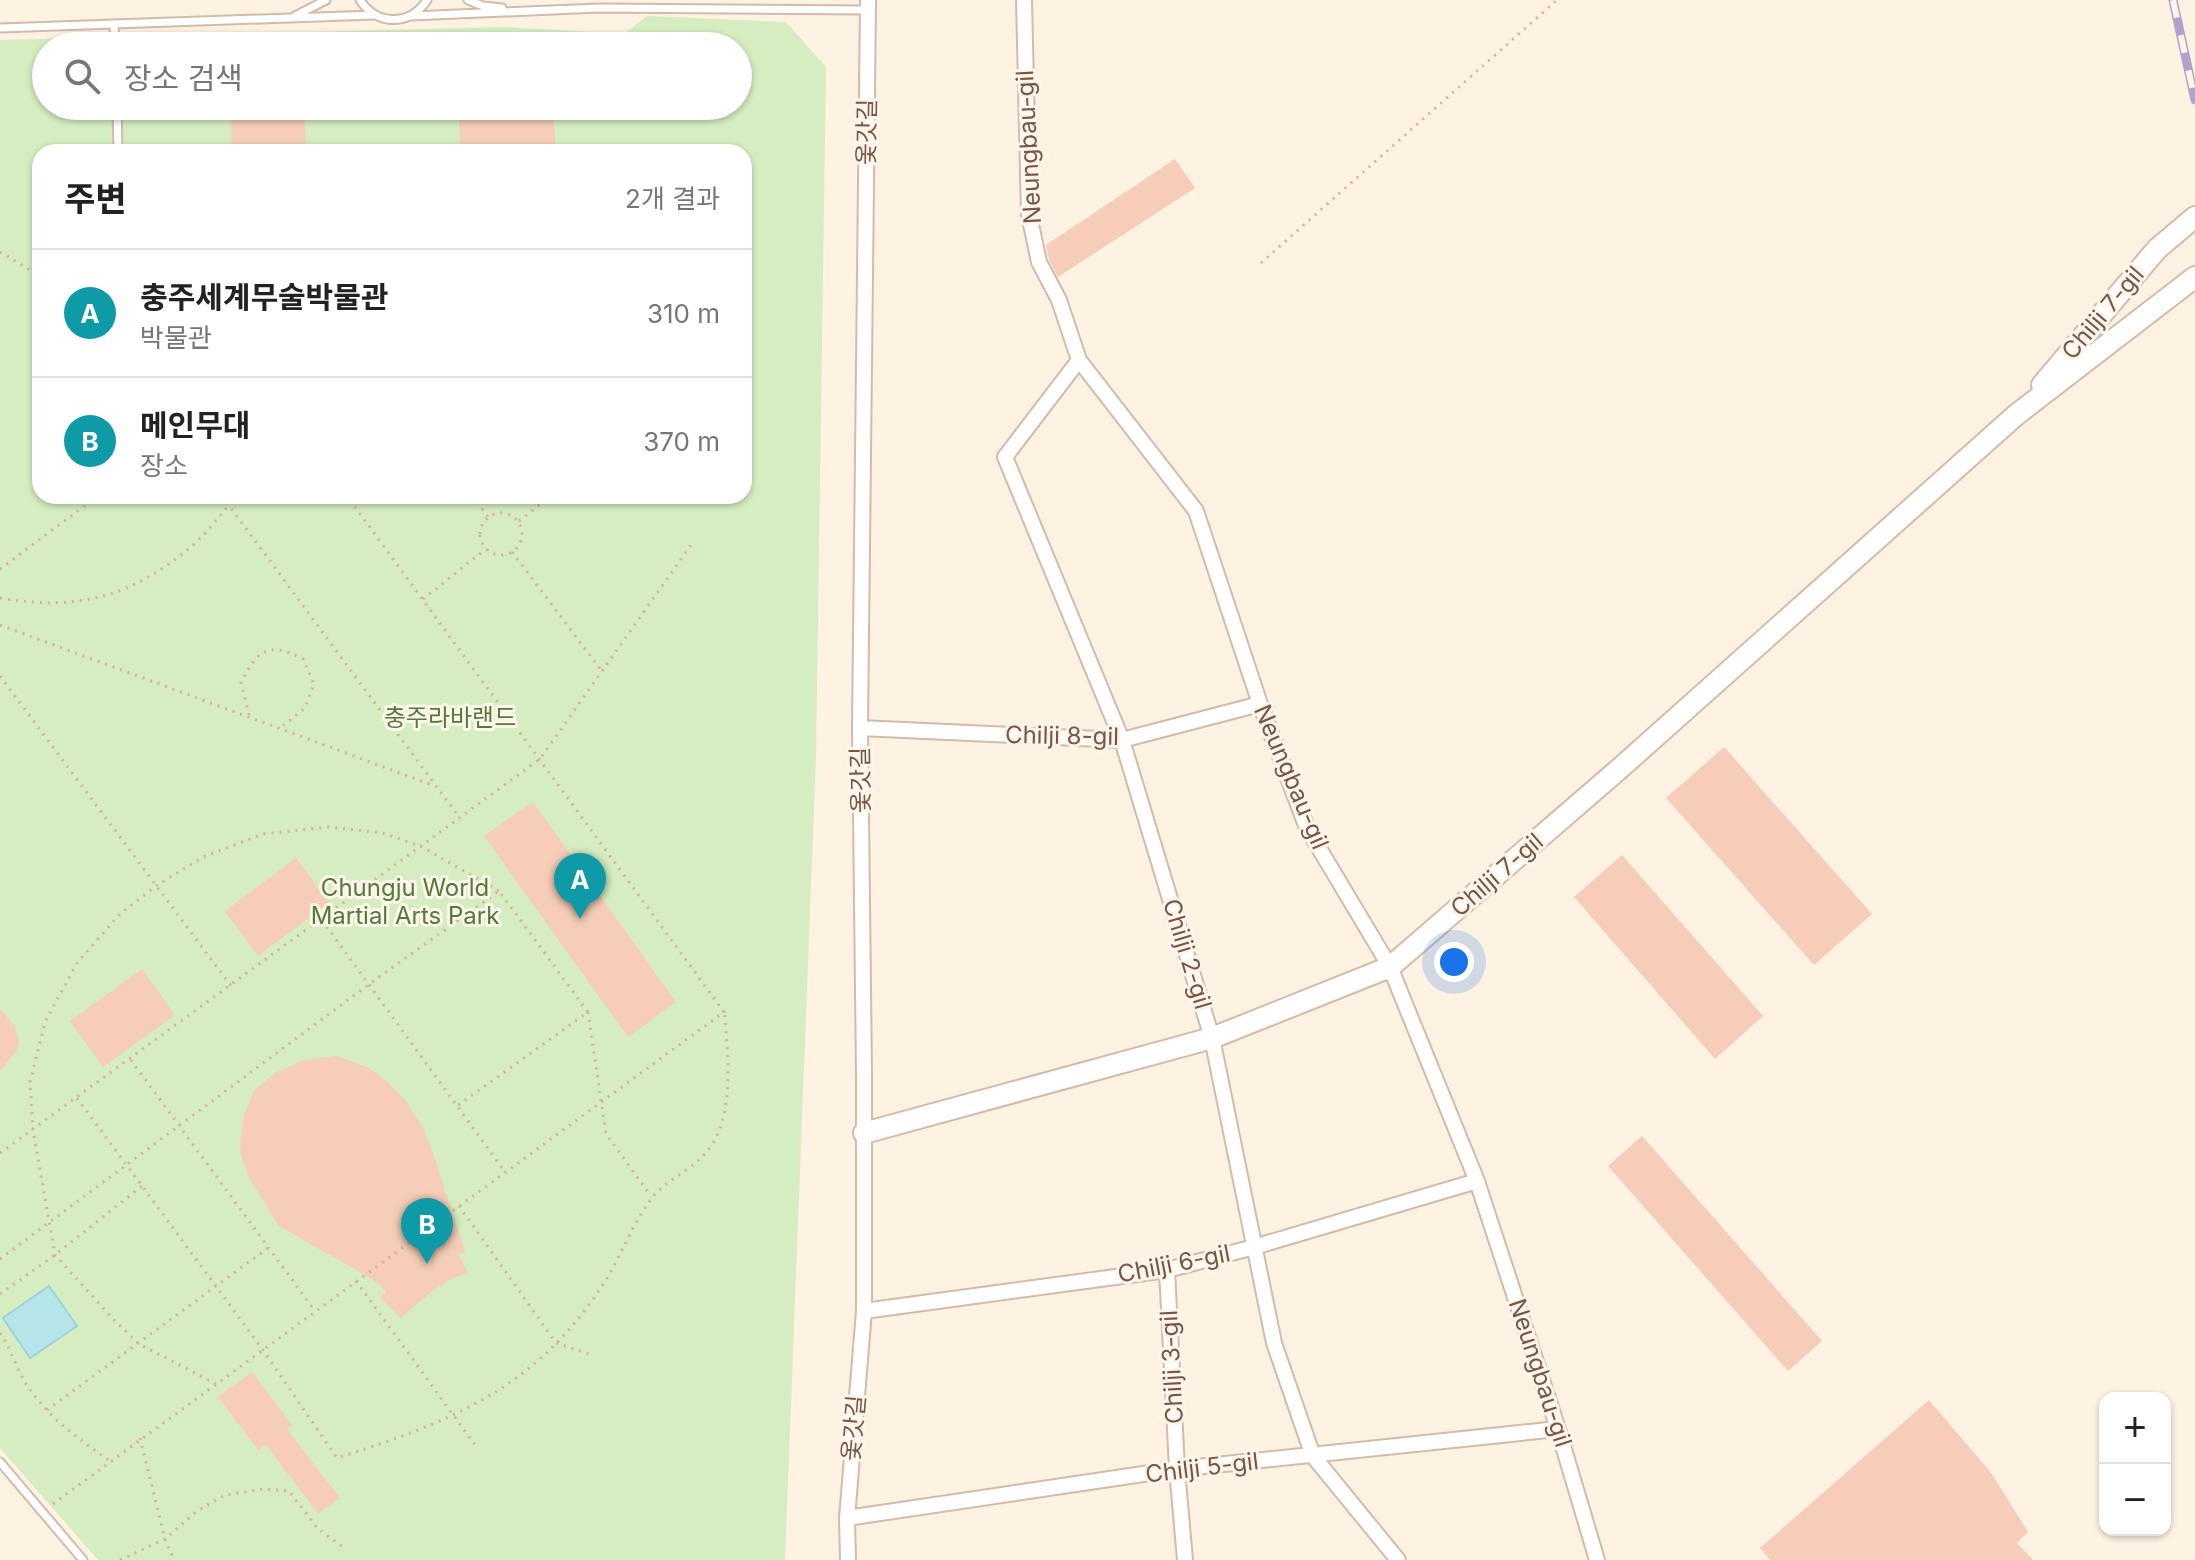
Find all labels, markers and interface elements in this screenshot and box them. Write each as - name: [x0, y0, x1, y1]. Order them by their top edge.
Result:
- search box: [32, 32, 752, 120]
- icon: search: [60, 54, 104, 98]
- text: 장소 검색: [124, 60, 243, 96]
- street label: Neungbau-gil: [1010, 69, 1047, 225]
- street label: 옻갓길: [851, 99, 882, 165]
- text: 주변: [64, 178, 127, 219]
- text: 2개 결과: [625, 183, 720, 214]
- street label: Chilji 7-gil: [2055, 260, 2150, 365]
- text: 충주세계무술박물관: [140, 279, 388, 315]
- text: A: [80, 298, 100, 329]
- text: 310 m: [647, 298, 720, 329]
- text: 박물관: [140, 322, 212, 353]
- text: 메인무대: [140, 407, 250, 443]
- text: B: [81, 426, 99, 457]
- text: 370 m: [643, 426, 720, 457]
- text: 장소: [140, 450, 188, 481]
- street label: Neungbau-gil: [1248, 700, 1335, 853]
- park label: 충주라바랜드: [384, 703, 516, 732]
- street label: Chilji 8-gil: [1005, 720, 1119, 751]
- street label: 옻갓길: [845, 747, 876, 813]
- street label: Chilji 7-gil: [1445, 827, 1549, 923]
- pin: A: [554, 853, 606, 919]
- park label: Chungju World Martial Arts Park: [311, 873, 499, 930]
- street label: Chilji 2-gil: [1157, 895, 1218, 1012]
- your location: [1434, 942, 1474, 982]
- pin: B: [401, 1198, 453, 1264]
- street label: Chilji 6-gil: [1115, 1238, 1233, 1289]
- street label: Neungbau-gil: [1503, 1295, 1578, 1451]
- street label: Chilji 3-gil: [1154, 1309, 1189, 1425]
- map controls: [2099, 1392, 2171, 1536]
- button: +: [2099, 1392, 2171, 1464]
- street label: 옻갓길: [836, 1394, 871, 1462]
- street label: Chilji 5-gil: [1144, 1446, 1260, 1489]
- button: −: [2099, 1464, 2171, 1536]

